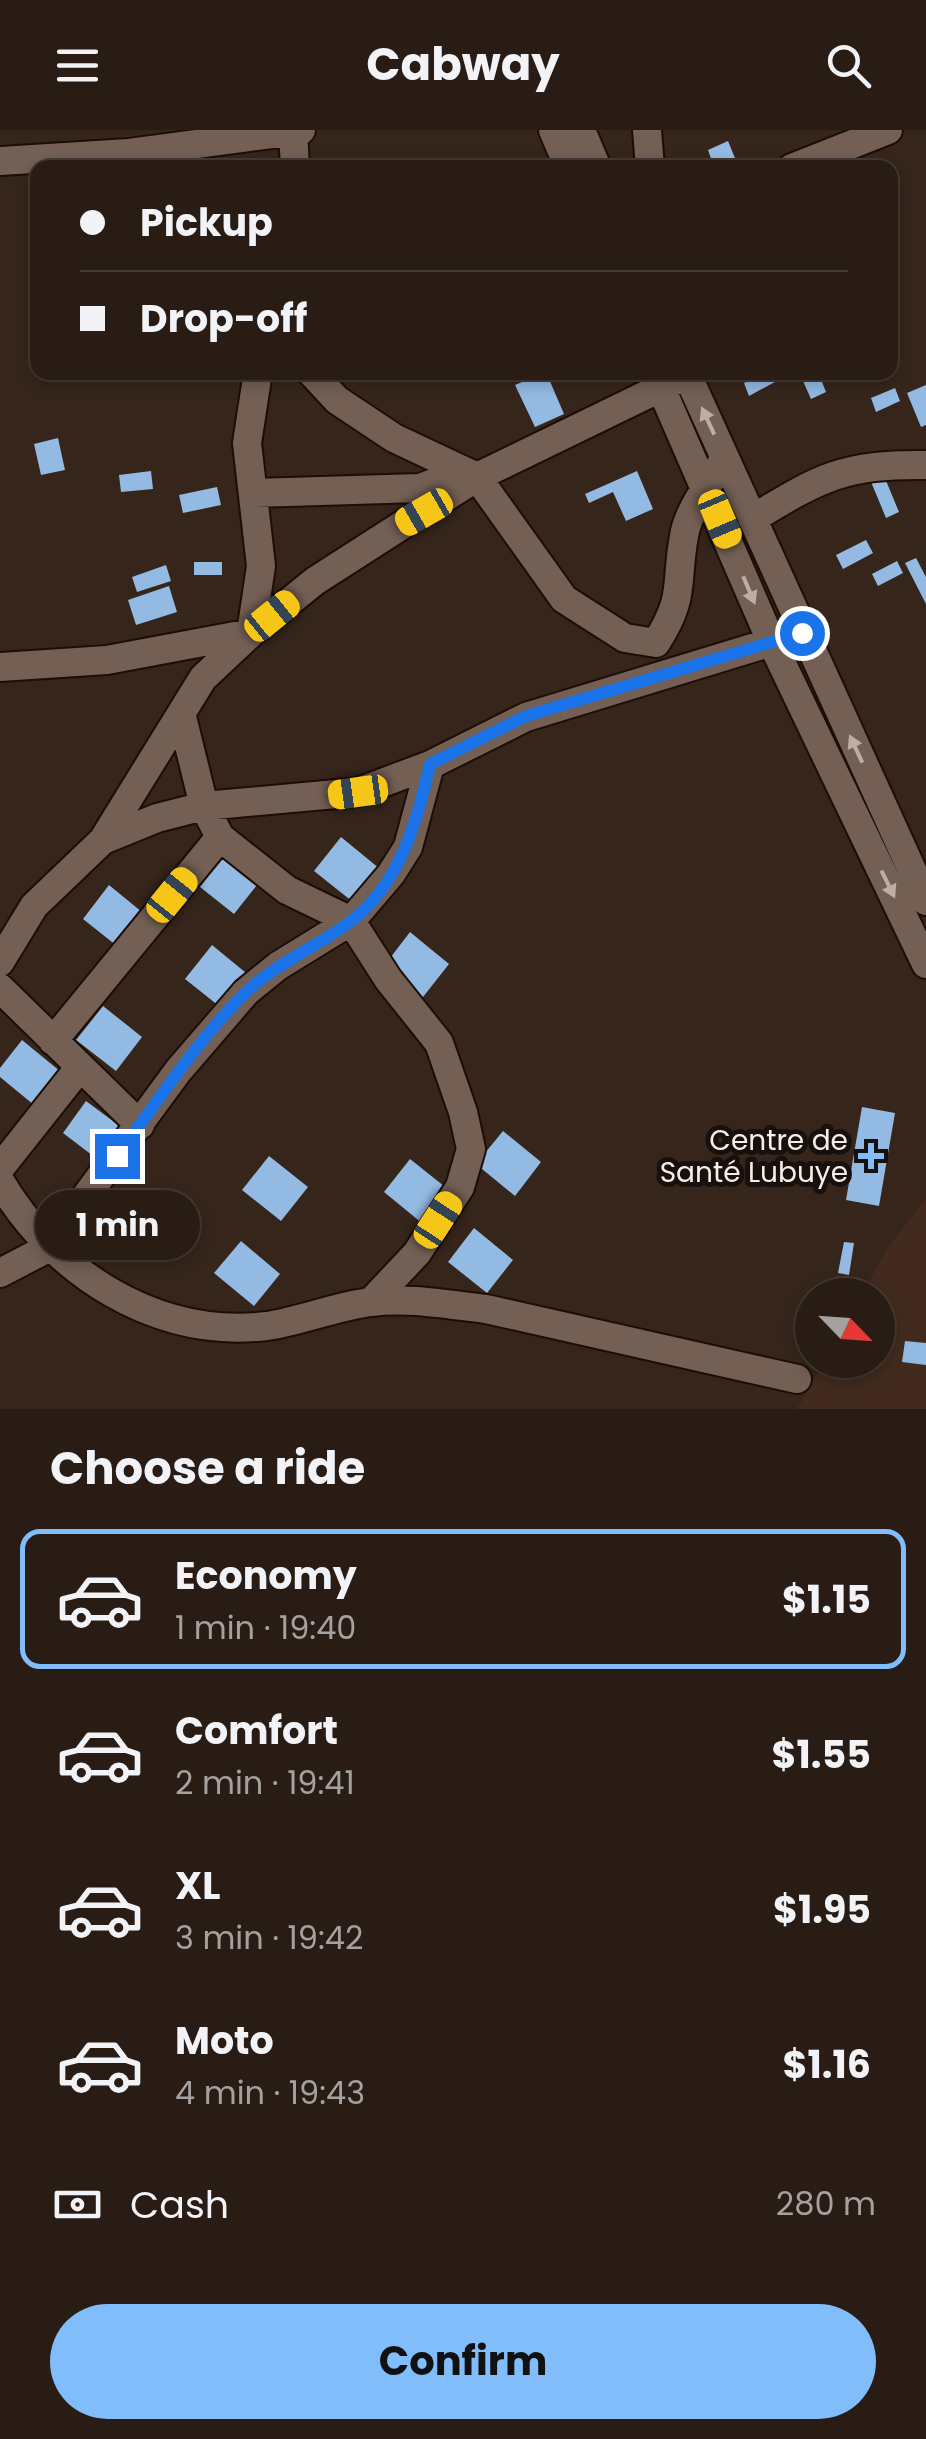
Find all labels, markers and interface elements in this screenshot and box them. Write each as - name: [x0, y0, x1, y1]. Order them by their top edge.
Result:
- text: Cabway: [366, 33, 560, 96]
- icon: menu: [50, 38, 105, 93]
- icon: search: [821, 38, 876, 93]
- text: Pickup: [140, 196, 273, 249]
- text: Drop-off: [140, 292, 308, 345]
- one-way arrow: [700, 406, 716, 435]
- car: [391, 484, 457, 540]
- car: [694, 486, 746, 552]
- one-way arrow: [742, 575, 758, 605]
- car: [239, 585, 305, 647]
- route start: [780, 611, 825, 656]
- one-way arrow: [847, 734, 864, 763]
- car: [326, 773, 390, 811]
- car: [141, 862, 203, 928]
- one-way arrow: [879, 870, 896, 899]
- place label: Centre de Santé Lubuye: [660, 1121, 848, 1192]
- route end: [95, 1134, 140, 1179]
- marker: Centre de Santé Lubuye: [858, 1143, 884, 1169]
- car: [409, 1187, 467, 1253]
- callout: 1 min: [34, 1191, 200, 1261]
- text: 1 min: [76, 1202, 159, 1247]
- north arrow: [795, 1278, 895, 1378]
- map controls: [795, 1278, 895, 1378]
- text: Choose a ride: [50, 1437, 365, 1500]
- text: Economy: [175, 1549, 357, 1602]
- icon: car: [55, 1554, 145, 1644]
- text: $1.15: [782, 1573, 871, 1626]
- text: 1 min · 19:40: [175, 1605, 356, 1650]
- text: Comfort: [175, 1704, 338, 1757]
- icon: car: [55, 1709, 145, 1799]
- text: $1.55: [772, 1728, 871, 1781]
- text: 2 min · 19:41: [175, 1760, 355, 1805]
- text: XL: [175, 1859, 220, 1912]
- icon: car: [55, 1864, 145, 1954]
- text: $1.95: [773, 1883, 871, 1936]
- text: 3 min · 19:42: [175, 1915, 363, 1960]
- text: Moto: [175, 2014, 274, 2067]
- icon: car: [55, 2019, 145, 2109]
- text: $1.16: [782, 2038, 871, 2091]
- text: 4 min · 19:43: [175, 2070, 365, 2115]
- icon: cash: [50, 2177, 105, 2232]
- text: Cash: [130, 2178, 229, 2231]
- text: 280 m: [776, 2181, 876, 2226]
- button: Confirm: [50, 2304, 876, 2419]

